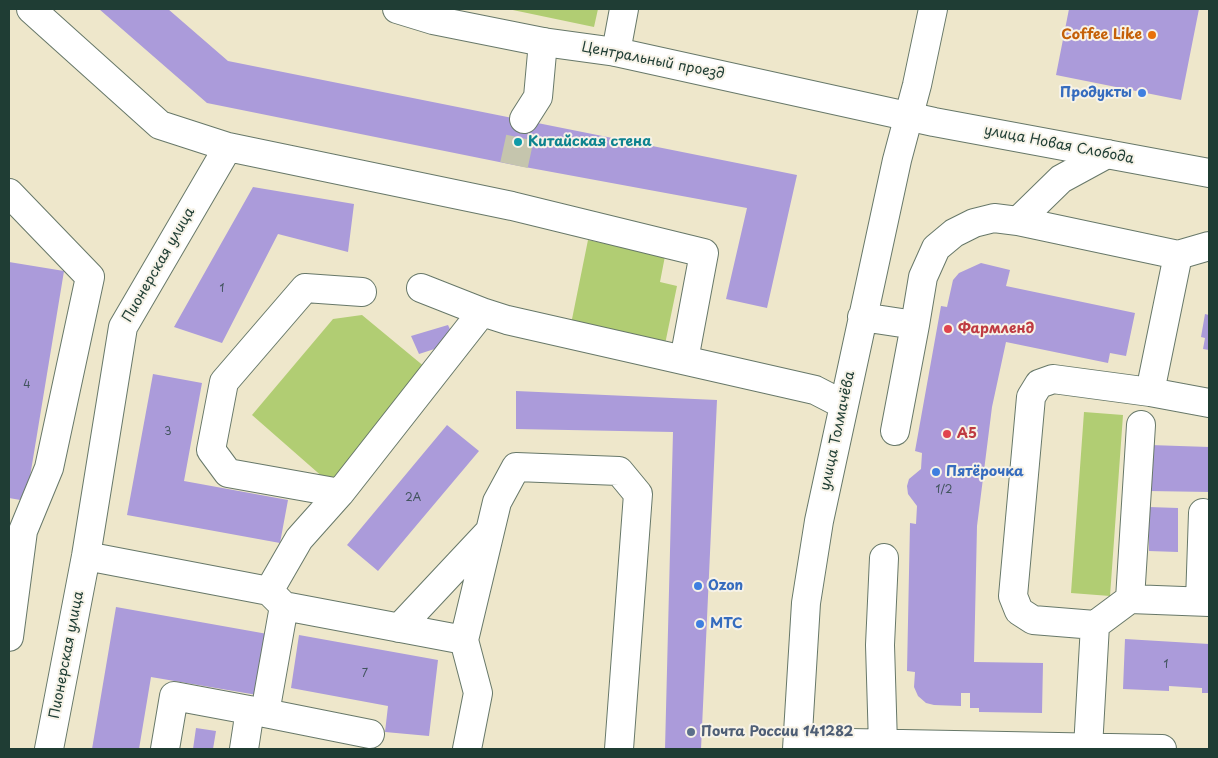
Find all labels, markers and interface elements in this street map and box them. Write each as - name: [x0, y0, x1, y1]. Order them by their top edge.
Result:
- place label: Coffee Like: [1061, 27, 1142, 43]
- marker: Coffee Like: [1146, 29, 1158, 41]
- street label: Центральный проезд: [580, 39, 726, 83]
- place label: Продукты: [1060, 85, 1132, 101]
- marker: Продукты: [1136, 87, 1148, 99]
- street label: улица Новая Слобода: [983, 122, 1135, 168]
- place label: Китайская стена: [528, 134, 652, 150]
- marker: Китайская стена: [512, 136, 524, 148]
- street label: Пионерская улица: [119, 205, 199, 325]
- house number: 1: [220, 282, 224, 296]
- place label: Фармленд: [958, 321, 1034, 337]
- marker: Фармленд: [942, 323, 954, 335]
- street label: улица Толмачёва: [817, 370, 859, 492]
- house number: 4: [23, 378, 31, 392]
- house number: 3: [164, 425, 172, 439]
- place label: А5: [957, 426, 977, 442]
- marker: А5: [941, 428, 953, 440]
- place label: Пятёрочка: [946, 464, 1024, 480]
- marker: Пятёрочка: [930, 466, 942, 478]
- house number: 1/2: [935, 483, 953, 497]
- house number: 2А: [405, 491, 421, 505]
- place label: Ozon: [708, 578, 743, 594]
- marker: Ozon: [692, 580, 704, 592]
- street label: Пионерская улица: [46, 590, 88, 720]
- place label: МТС: [710, 616, 743, 632]
- marker: МТС: [694, 618, 706, 630]
- house number: 1: [1164, 658, 1168, 672]
- house number: 7: [362, 667, 368, 681]
- place label: Почта России 141282: [701, 724, 853, 740]
- marker: Почта России 141282: [685, 726, 697, 738]

